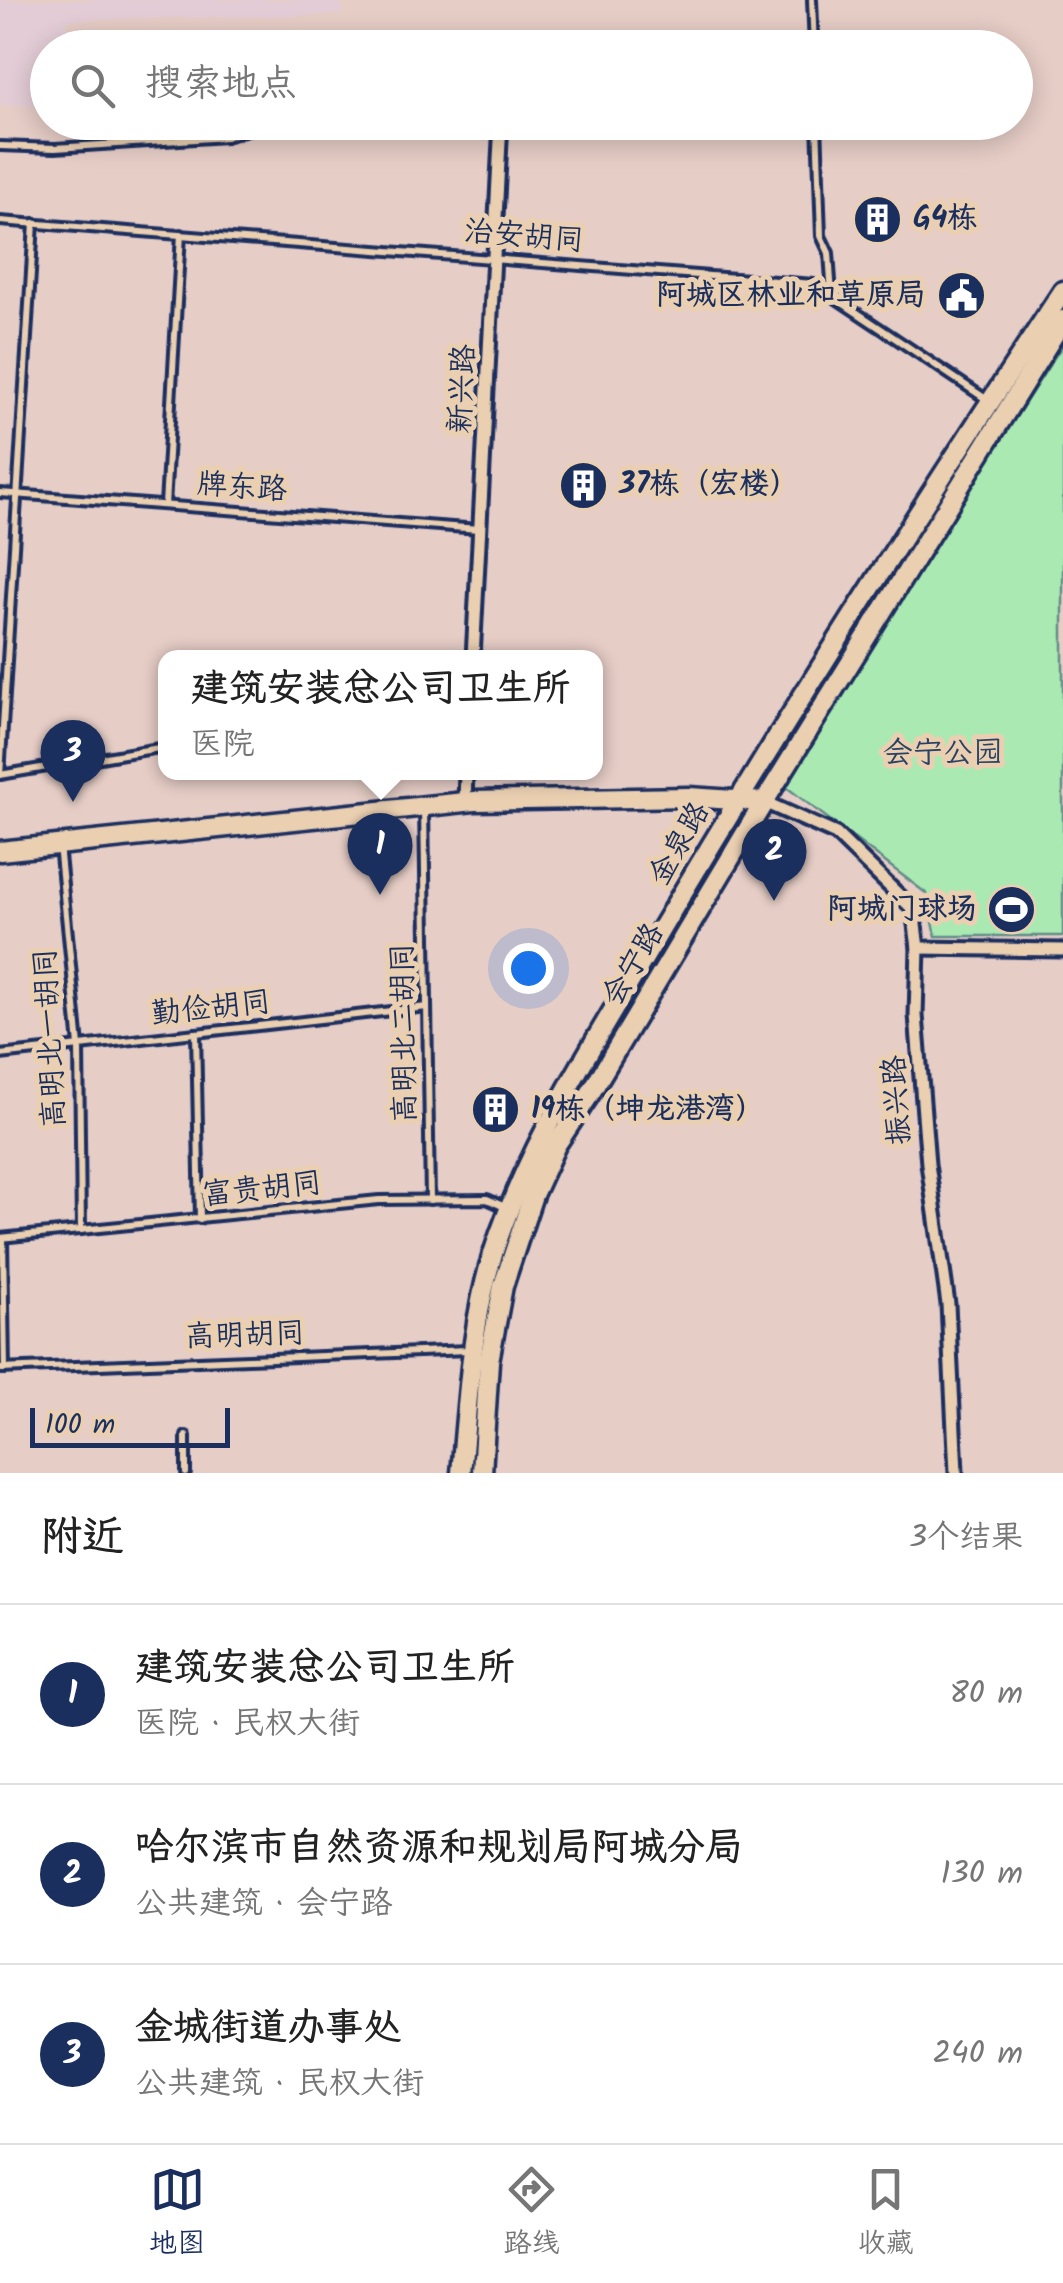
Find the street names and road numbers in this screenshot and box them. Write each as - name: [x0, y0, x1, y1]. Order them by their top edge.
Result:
- street label: 治安胡同: [462, 208, 586, 266]
- street label: 新兴路: [437, 343, 489, 435]
- street label: 牌东路: [195, 461, 289, 515]
- street label: 金泉路: [637, 793, 723, 895]
- street label: 会宁路: [590, 914, 678, 1016]
- street label: 高明北二胡同: [379, 943, 431, 1123]
- street label: 高明北一胡同: [22, 947, 80, 1129]
- street label: 勤俭胡同: [149, 979, 273, 1039]
- street label: 振兴路: [871, 1053, 925, 1147]
- street label: 富贵胡同: [200, 1160, 324, 1220]
- street label: 高明胡同: [184, 1310, 306, 1362]

